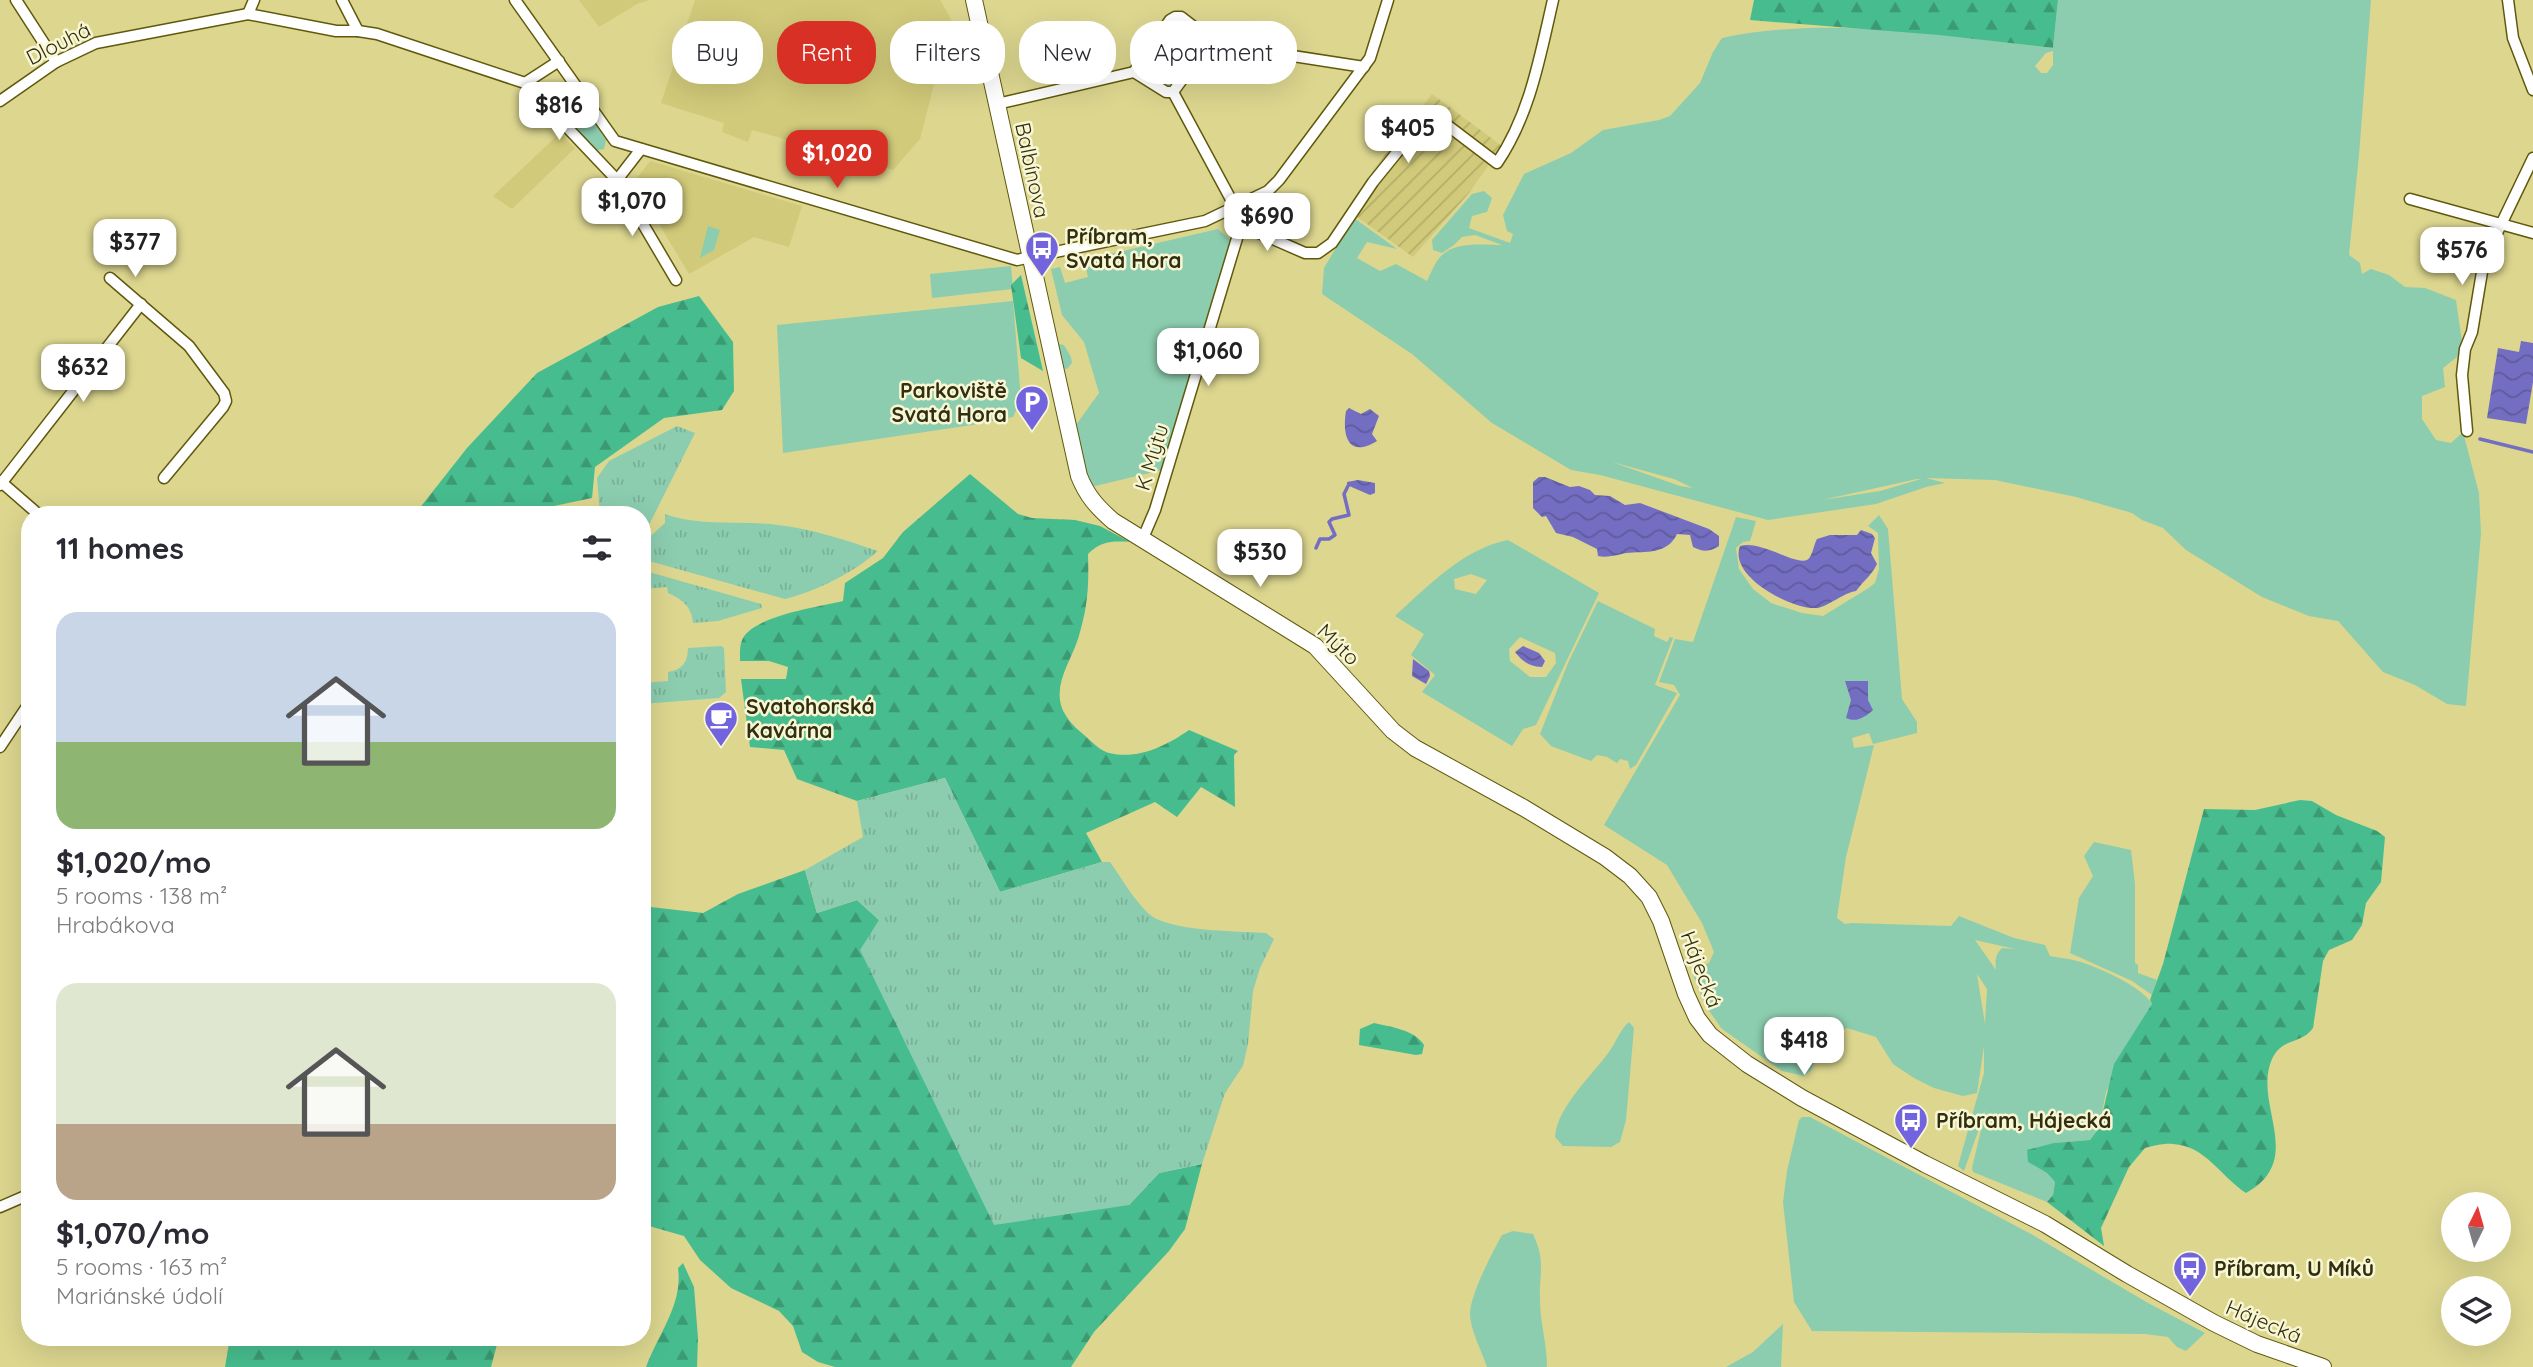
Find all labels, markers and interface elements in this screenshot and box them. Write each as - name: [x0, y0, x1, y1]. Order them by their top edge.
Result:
- street label: Dlouhá: [21, 16, 95, 70]
- chip: Buy: [672, 21, 763, 84]
- chip: Rent: [777, 21, 876, 84]
- chip: Filters: [890, 21, 1005, 84]
- chip: New: [1019, 21, 1116, 84]
- chip: Apartment: [1130, 21, 1297, 84]
- pin: $816: [518, 82, 600, 142]
- text: $816: [535, 90, 583, 119]
- pin: $405: [1367, 106, 1449, 165]
- text: $405: [1381, 113, 1435, 142]
- street label: Balbínova: [1010, 120, 1056, 220]
- pin: $1,020: [780, 130, 894, 190]
- text: $1,020: [802, 138, 872, 167]
- pin: $1,070: [575, 178, 689, 238]
- text: $1,070: [598, 186, 666, 215]
- pin: $690: [1226, 194, 1308, 253]
- text: $690: [1240, 201, 1294, 230]
- pin: $377: [94, 219, 176, 279]
- place label: Příbram, Svatá Hora: [1066, 223, 1181, 273]
- text: $377: [109, 227, 161, 256]
- pin: $576: [2421, 228, 2503, 287]
- bus stop icon: Příbram, Svatá Hora: [1023, 229, 1061, 278]
- text: $576: [2436, 235, 2488, 264]
- pin: $1,060: [1151, 328, 1265, 388]
- text: $1,060: [1173, 336, 1243, 365]
- pin: $632: [42, 344, 124, 404]
- text: $632: [57, 352, 109, 381]
- place label: Parkoviště Svatá Hora: [892, 377, 1007, 427]
- parking icon: Parkoviště Svatá Hora: [1013, 383, 1051, 432]
- street label: K Mýtu: [1129, 421, 1173, 493]
- text: 11 homes: [56, 529, 184, 567]
- icon: filters: [578, 529, 616, 567]
- pin: $530: [1219, 530, 1301, 589]
- text: $530: [1233, 537, 1287, 566]
- street label: Mýto: [1312, 618, 1366, 670]
- icon: home: [273, 658, 399, 784]
- place label: Svatohorská Kavárna: [746, 693, 875, 743]
- cafe icon: Svatohorská Kavárna: [702, 699, 740, 748]
- text: $1,020/mo: [56, 843, 211, 881]
- text: 5 rooms · 138 m²: [56, 881, 227, 910]
- text: Hrabákova: [56, 910, 175, 939]
- street label: Hájecká: [1676, 927, 1728, 1011]
- pin: $418: [1763, 1018, 1845, 1077]
- text: $418: [1780, 1025, 1828, 1054]
- icon: home: [273, 1029, 399, 1155]
- bus stop icon: Příbram, Hájecká: [1892, 1101, 1930, 1150]
- place label: Příbram, Hájecká: [1936, 1107, 2111, 1133]
- north arrow: [2441, 1192, 2511, 1262]
- map controls: [2441, 1192, 2511, 1346]
- text: $1,070/mo: [56, 1214, 209, 1252]
- bus stop icon: Příbram, U Míků: [2171, 1249, 2209, 1298]
- text: 5 rooms · 163 m²: [56, 1252, 227, 1281]
- place label: Příbram, U Míků: [2214, 1255, 2374, 1281]
- button: layers: [2441, 1276, 2511, 1346]
- text: Mariánské údolí: [56, 1281, 223, 1310]
- street label: Hájecká: [2222, 1293, 2306, 1349]

